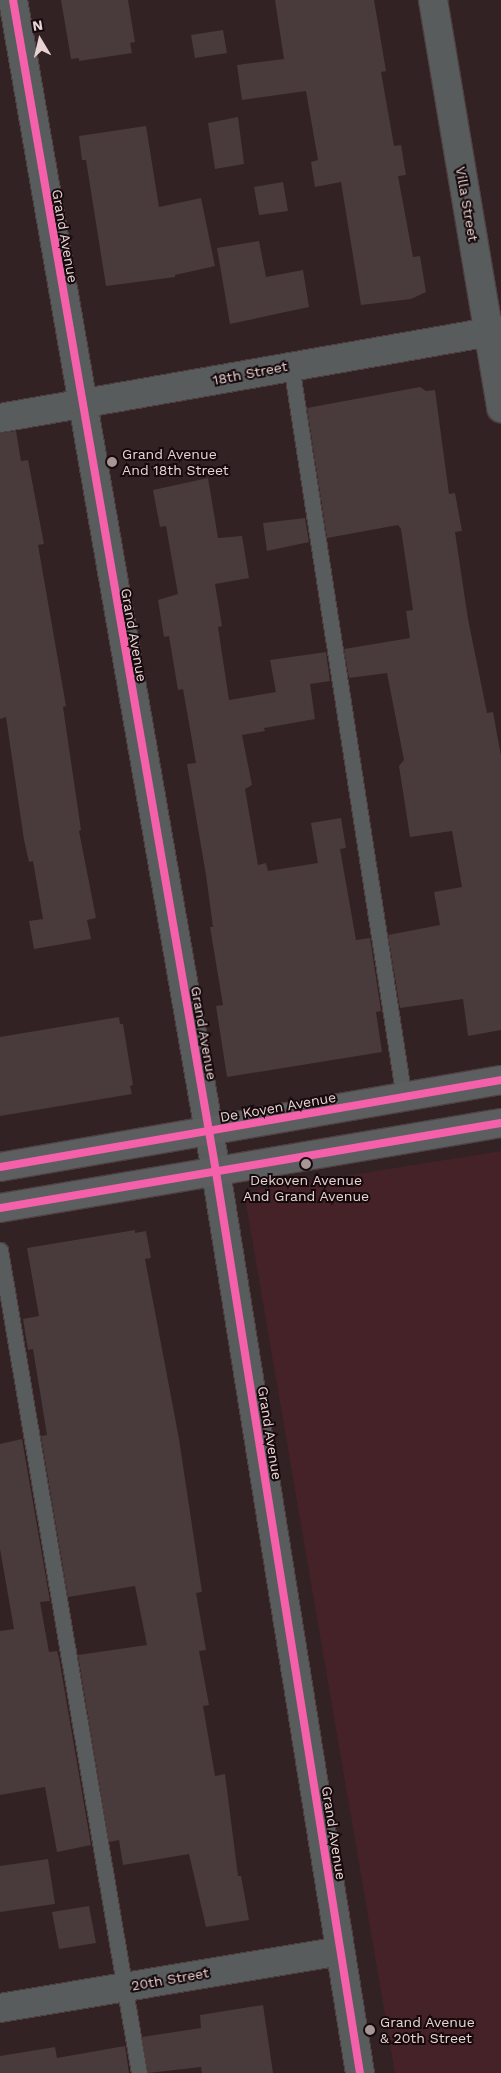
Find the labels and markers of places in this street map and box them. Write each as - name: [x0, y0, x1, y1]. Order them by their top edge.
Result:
- place label: Grand Avenue And 18th Street: [122, 446, 229, 478]
- marker: Grand Avenue And 18th Street: [106, 456, 118, 468]
- marker: Dekoven Avenue And Grand Avenue: [300, 1158, 312, 1170]
- place label: Dekoven Avenue And Grand Avenue: [243, 1172, 369, 1204]
- place label: Grand Avenue & 20th Street: [380, 2014, 475, 2046]
- marker: Grand Avenue & 20th Street: [364, 2024, 376, 2036]

